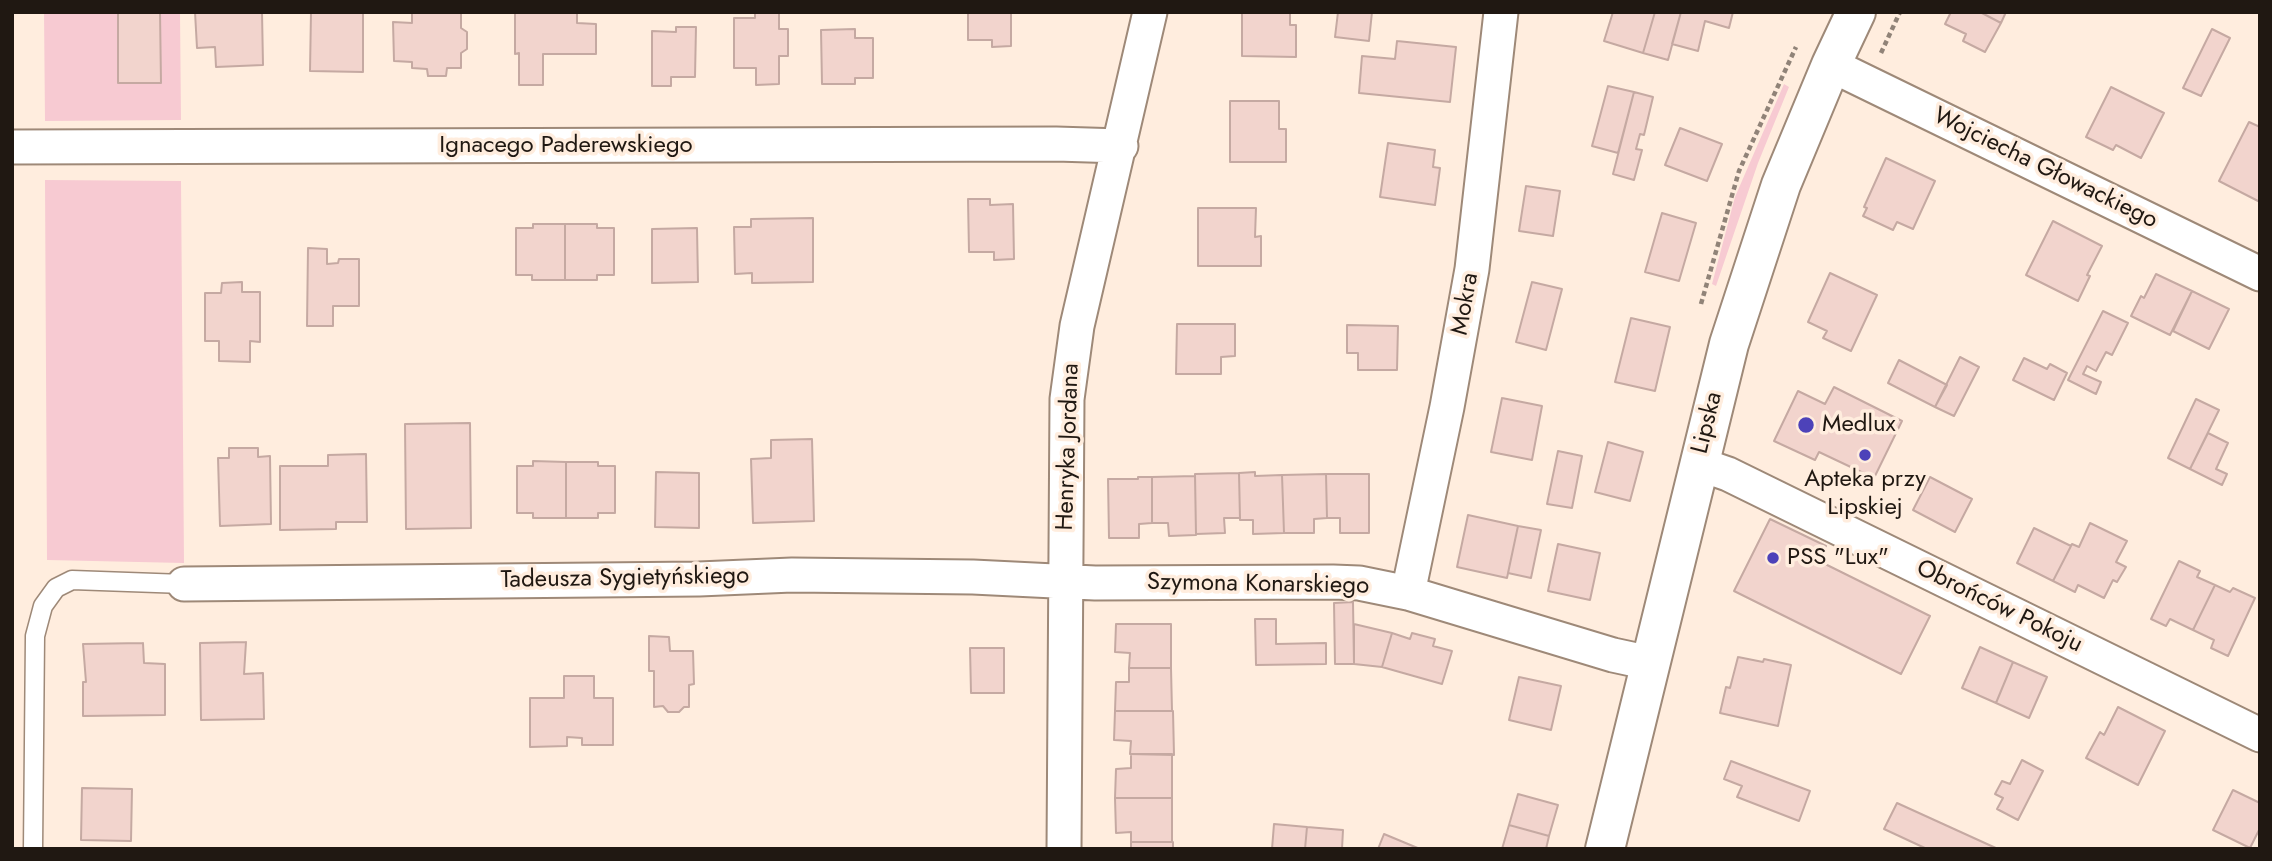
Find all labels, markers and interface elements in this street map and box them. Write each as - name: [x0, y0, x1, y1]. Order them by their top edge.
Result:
- street label: Wojciecha Głowackiego: [1928, 102, 2162, 236]
- street label: Ignacego Paderewskiego: [439, 132, 693, 160]
- street label: Mokra: [1446, 271, 1486, 337]
- street label: Henryka Jordana: [1052, 363, 1086, 531]
- street label: Lipska: [1686, 389, 1730, 457]
- place label: Medlux: [1822, 411, 1896, 439]
- marker: Medlux: [1796, 415, 1816, 435]
- marker: Apteka przy Lipskiej: [1857, 447, 1873, 463]
- place label: Apteka przy Lipskiej: [1804, 466, 1926, 522]
- place label: PSS "Lux": [1787, 544, 1889, 572]
- marker: PSS "Lux": [1765, 550, 1781, 566]
- street label: Obrońców Pokoju: [1911, 554, 2087, 660]
- street label: Tadeusza Sygietyńskiego: [500, 562, 750, 596]
- street label: Szymona Konarskiego: [1147, 569, 1369, 601]

